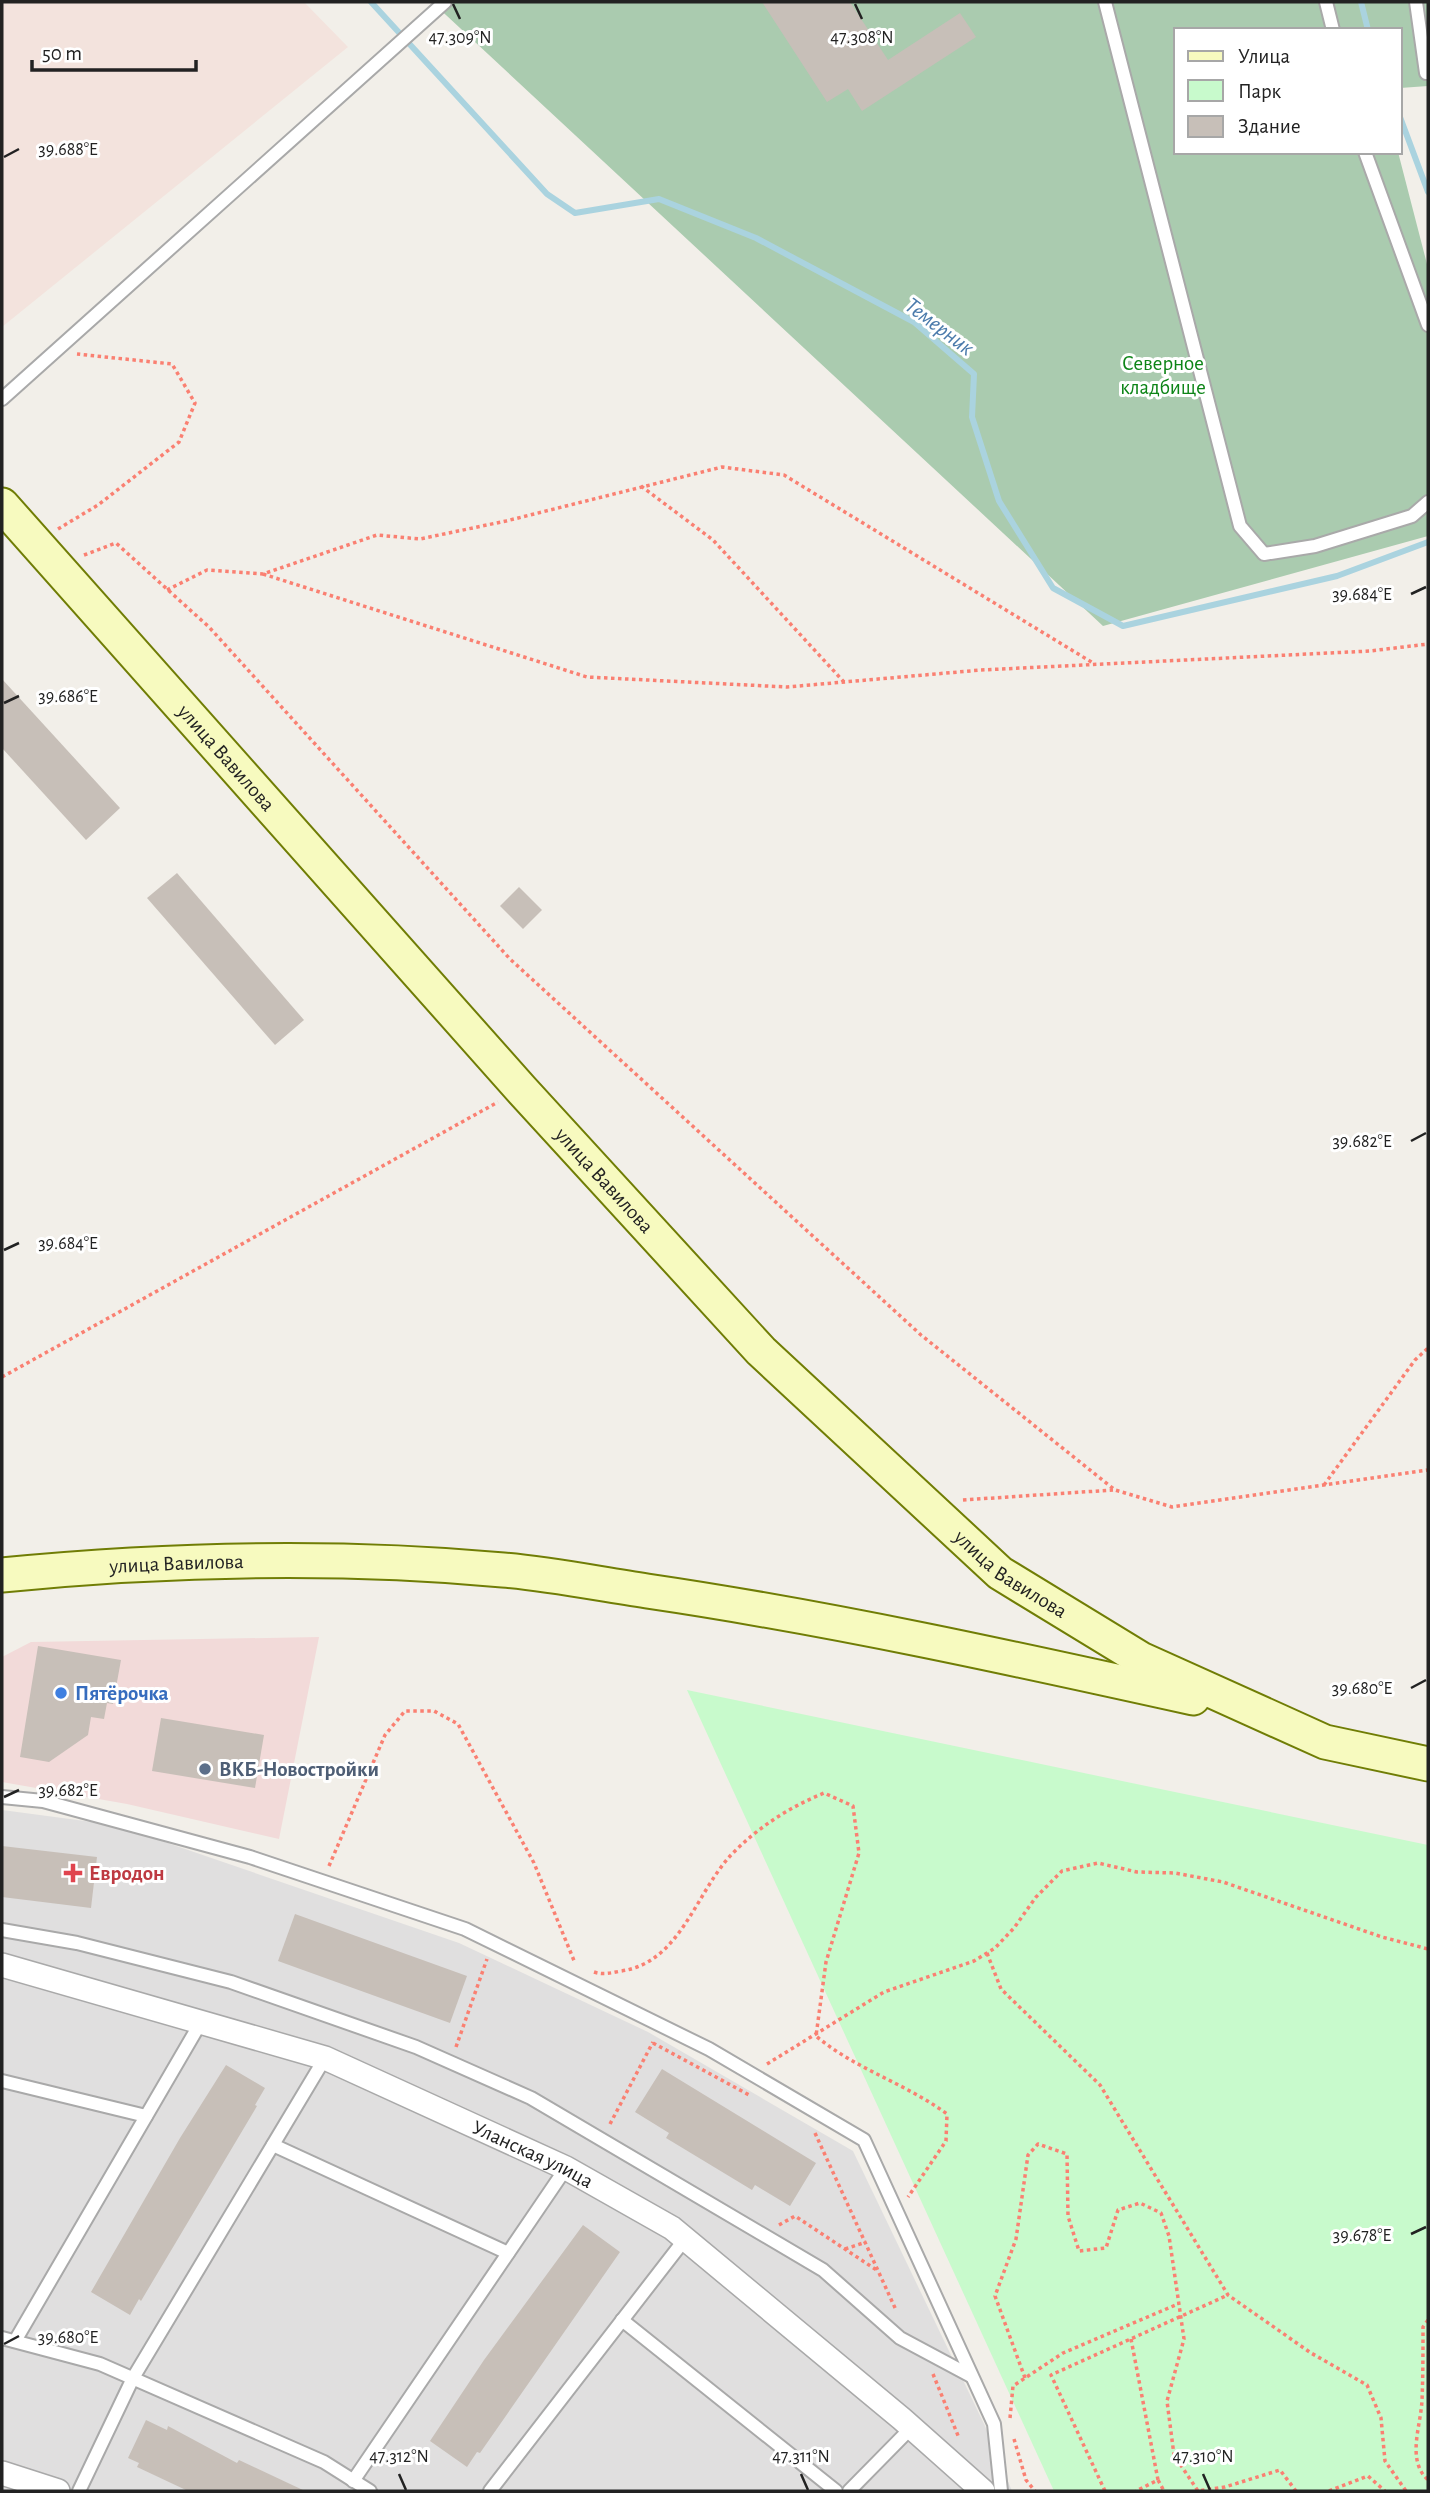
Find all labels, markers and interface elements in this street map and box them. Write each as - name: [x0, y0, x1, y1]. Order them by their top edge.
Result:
- scale bar: [32, 28, 196, 72]
- legend: [1174, 28, 1402, 154]
- text: 47.309°N: [428, 29, 492, 47]
- text: 47.308°N: [830, 29, 894, 47]
- text: 50 m: [42, 43, 82, 64]
- text: Улица: [1238, 46, 1291, 67]
- text: Парк: [1238, 81, 1282, 102]
- text: Здание: [1238, 116, 1301, 137]
- text: 39.688°E: [38, 141, 98, 159]
- water label: Темерник: [900, 294, 978, 361]
- park label: Северное кладбище: [1120, 353, 1206, 398]
- text: 39.684°E: [1332, 586, 1392, 604]
- text: 39.686°E: [38, 688, 98, 706]
- street label: улица Вавилова: [173, 700, 279, 816]
- street label: улица Вавилова: [550, 1123, 658, 1238]
- text: 39.682°E: [1332, 1133, 1392, 1151]
- text: 39.684°E: [38, 1235, 98, 1253]
- street label: улица Вавилова: [949, 1525, 1071, 1622]
- street label: улица Вавилова: [108, 1551, 244, 1577]
- text: 39.680°E: [1332, 1680, 1393, 1698]
- place label: Пятёрочка: [75, 1683, 169, 1704]
- marker: Пятёрочка: [53, 1685, 69, 1701]
- place label: ВКБ-Новостройки: [219, 1759, 379, 1780]
- marker: ВКБ-Новостройки: [197, 1761, 213, 1777]
- text: 39.682°E: [38, 1782, 98, 1800]
- marker: Евродон: [63, 1863, 83, 1883]
- place label: Евродон: [89, 1863, 165, 1884]
- street label: Уланская улица: [469, 2117, 597, 2192]
- text: 39.678°E: [1333, 2227, 1392, 2245]
- text: 39.680°E: [38, 2329, 99, 2347]
- text: 47.312°N: [369, 2448, 429, 2466]
- text: 47.311°N: [772, 2448, 830, 2466]
- text: 47.310°N: [1173, 2448, 1233, 2466]

